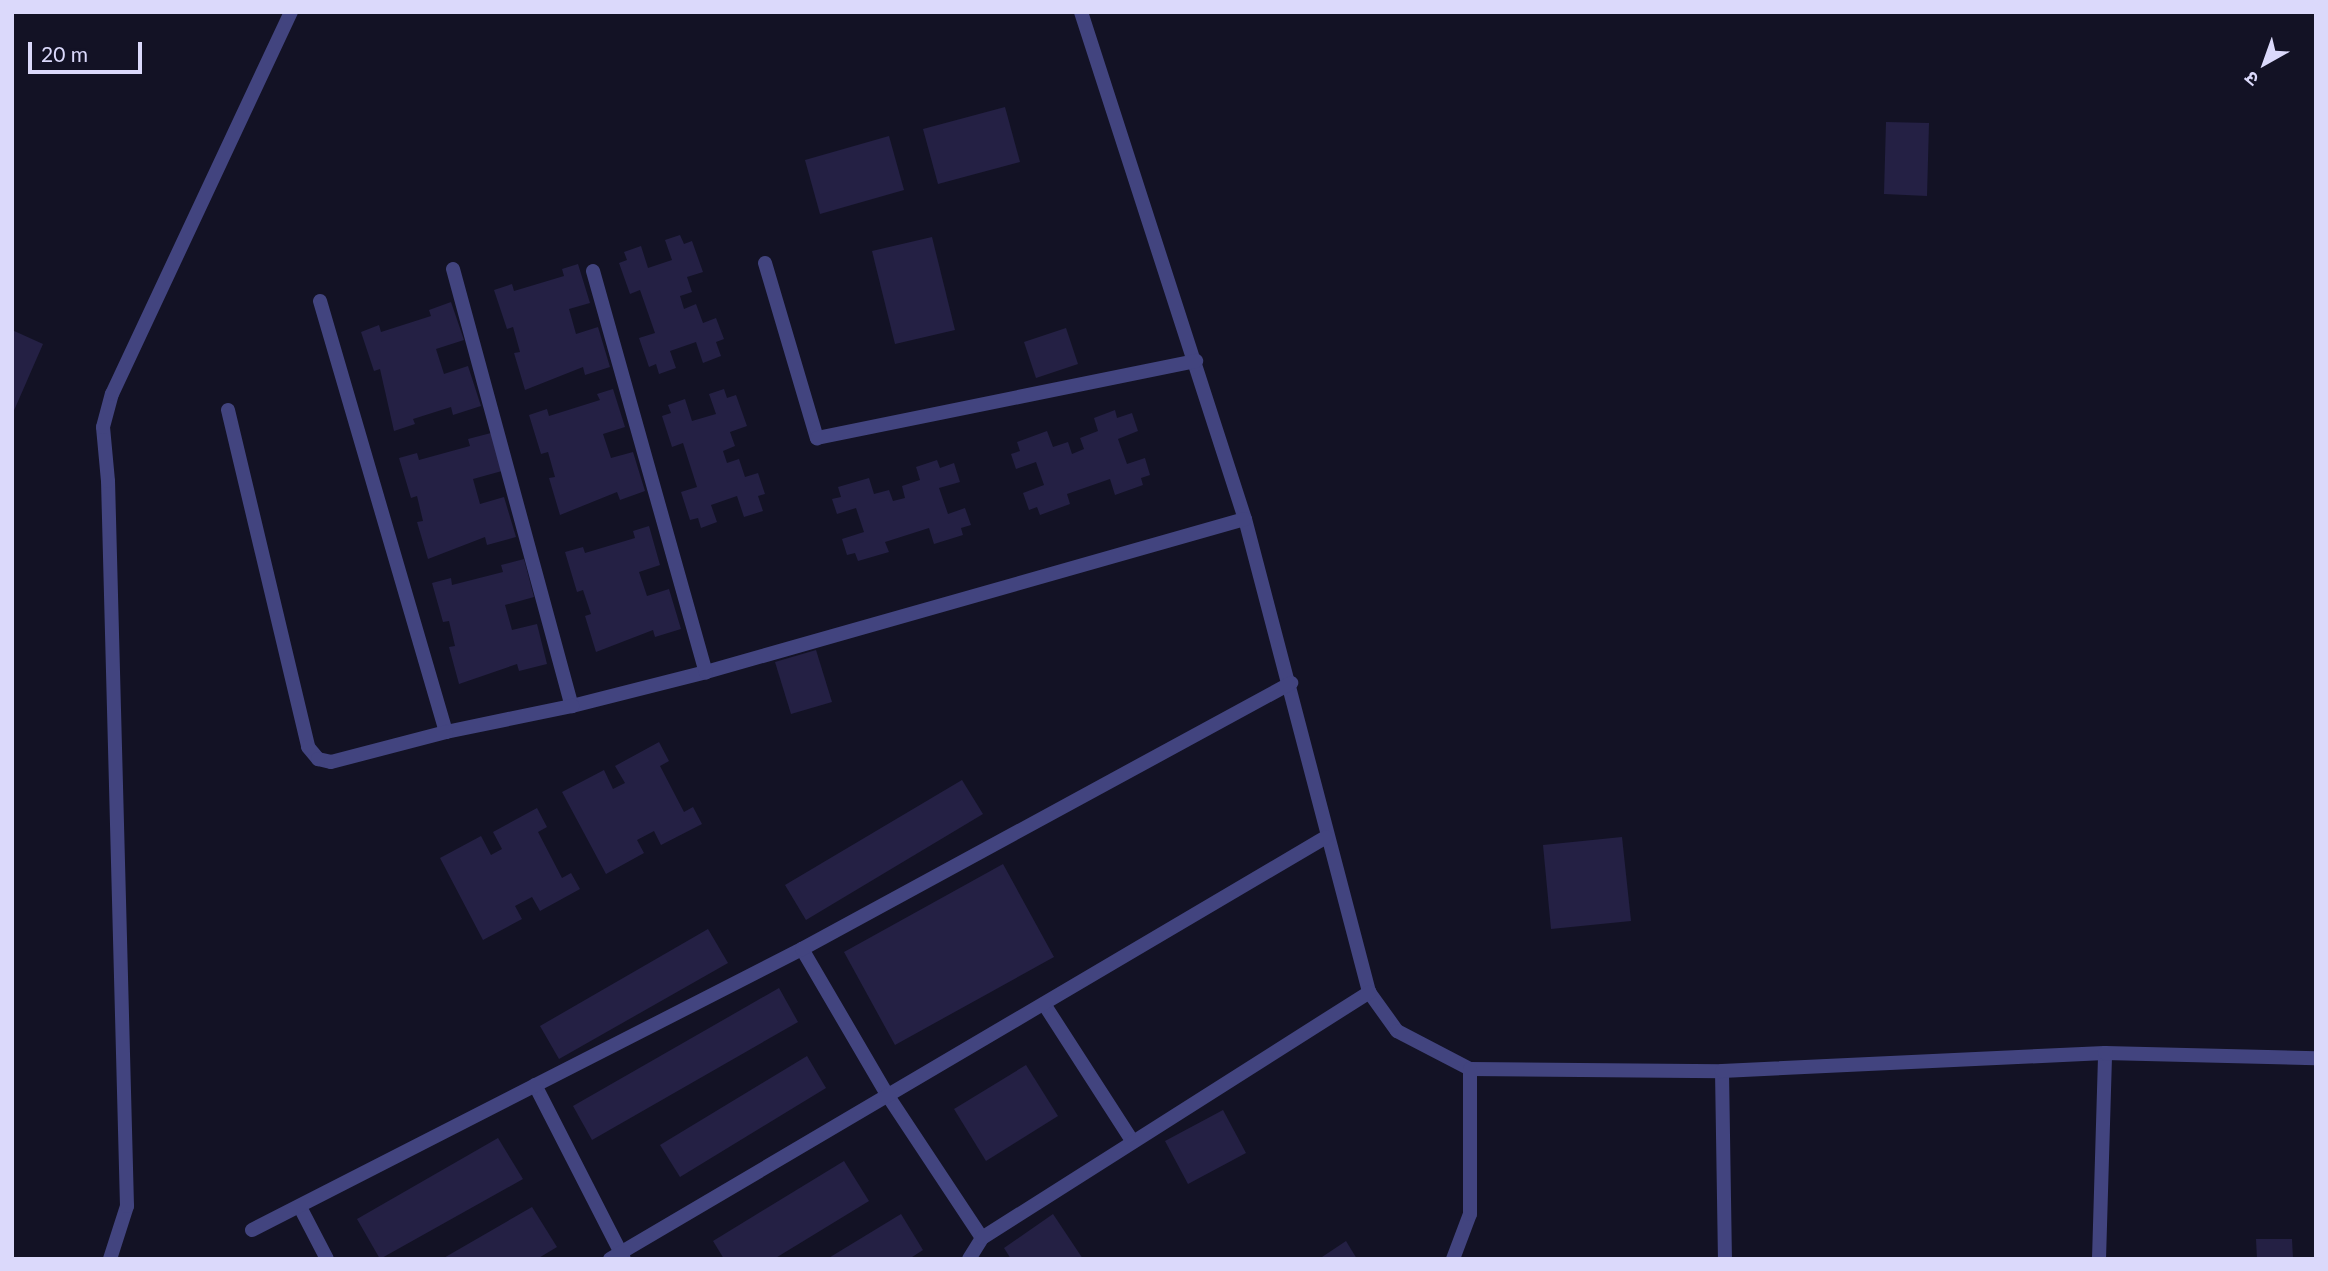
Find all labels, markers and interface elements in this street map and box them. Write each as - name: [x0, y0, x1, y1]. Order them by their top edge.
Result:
- scale bar: [32, 28, 145, 72]
- north arrow: [2230, 28, 2300, 98]
- text: 20 m: [41, 41, 88, 66]
- text: उ: [2240, 67, 2263, 92]

